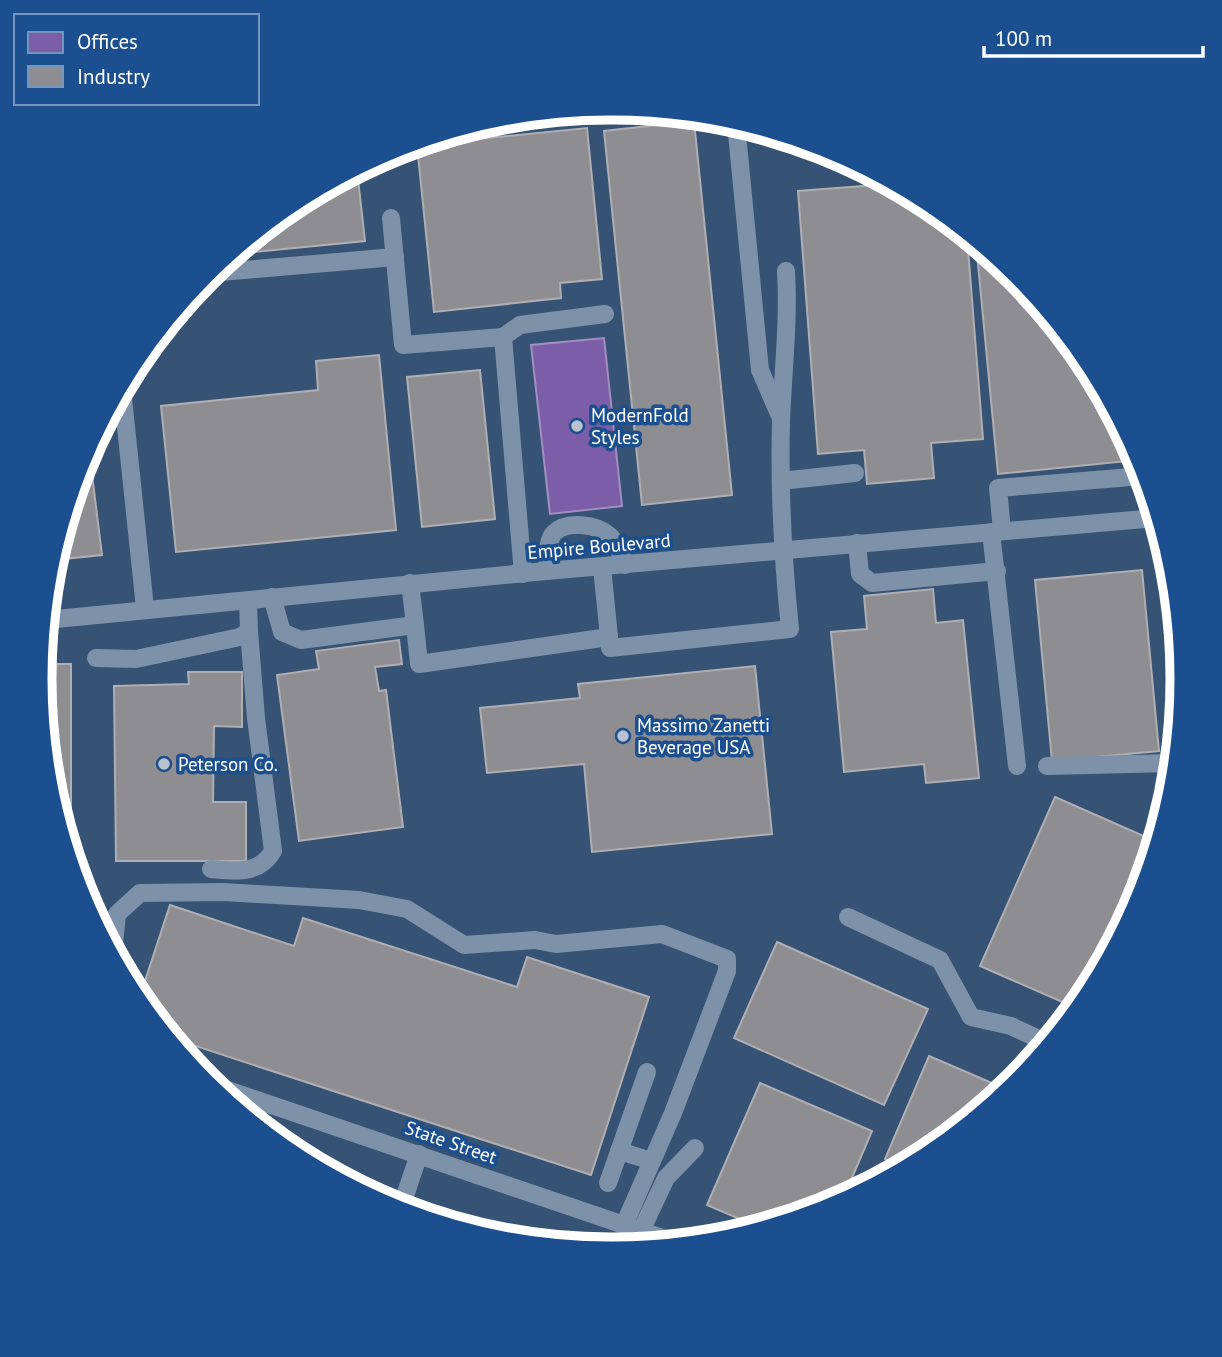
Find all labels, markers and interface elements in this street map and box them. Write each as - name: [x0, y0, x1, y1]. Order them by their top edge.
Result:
- legend: [14, 14, 259, 105]
- scale bar: [984, 14, 1203, 58]
- text: 100 m: [995, 25, 1052, 52]
- text: Offices: [77, 28, 138, 55]
- text: Industry: [77, 63, 150, 90]
- place label: ModernFold Styles: [591, 403, 689, 449]
- marker: ModernFold Styles: [569, 418, 585, 434]
- street label: Empire Boulevard: [526, 528, 672, 564]
- place label: Massimo Zanetti Beverage USA: [637, 713, 770, 759]
- marker: Massimo Zanetti Beverage USA: [615, 728, 631, 744]
- place label: Peterson Co.: [178, 752, 278, 776]
- marker: Peterson Co.: [156, 756, 172, 772]
- street label: State Street: [402, 1115, 501, 1169]

